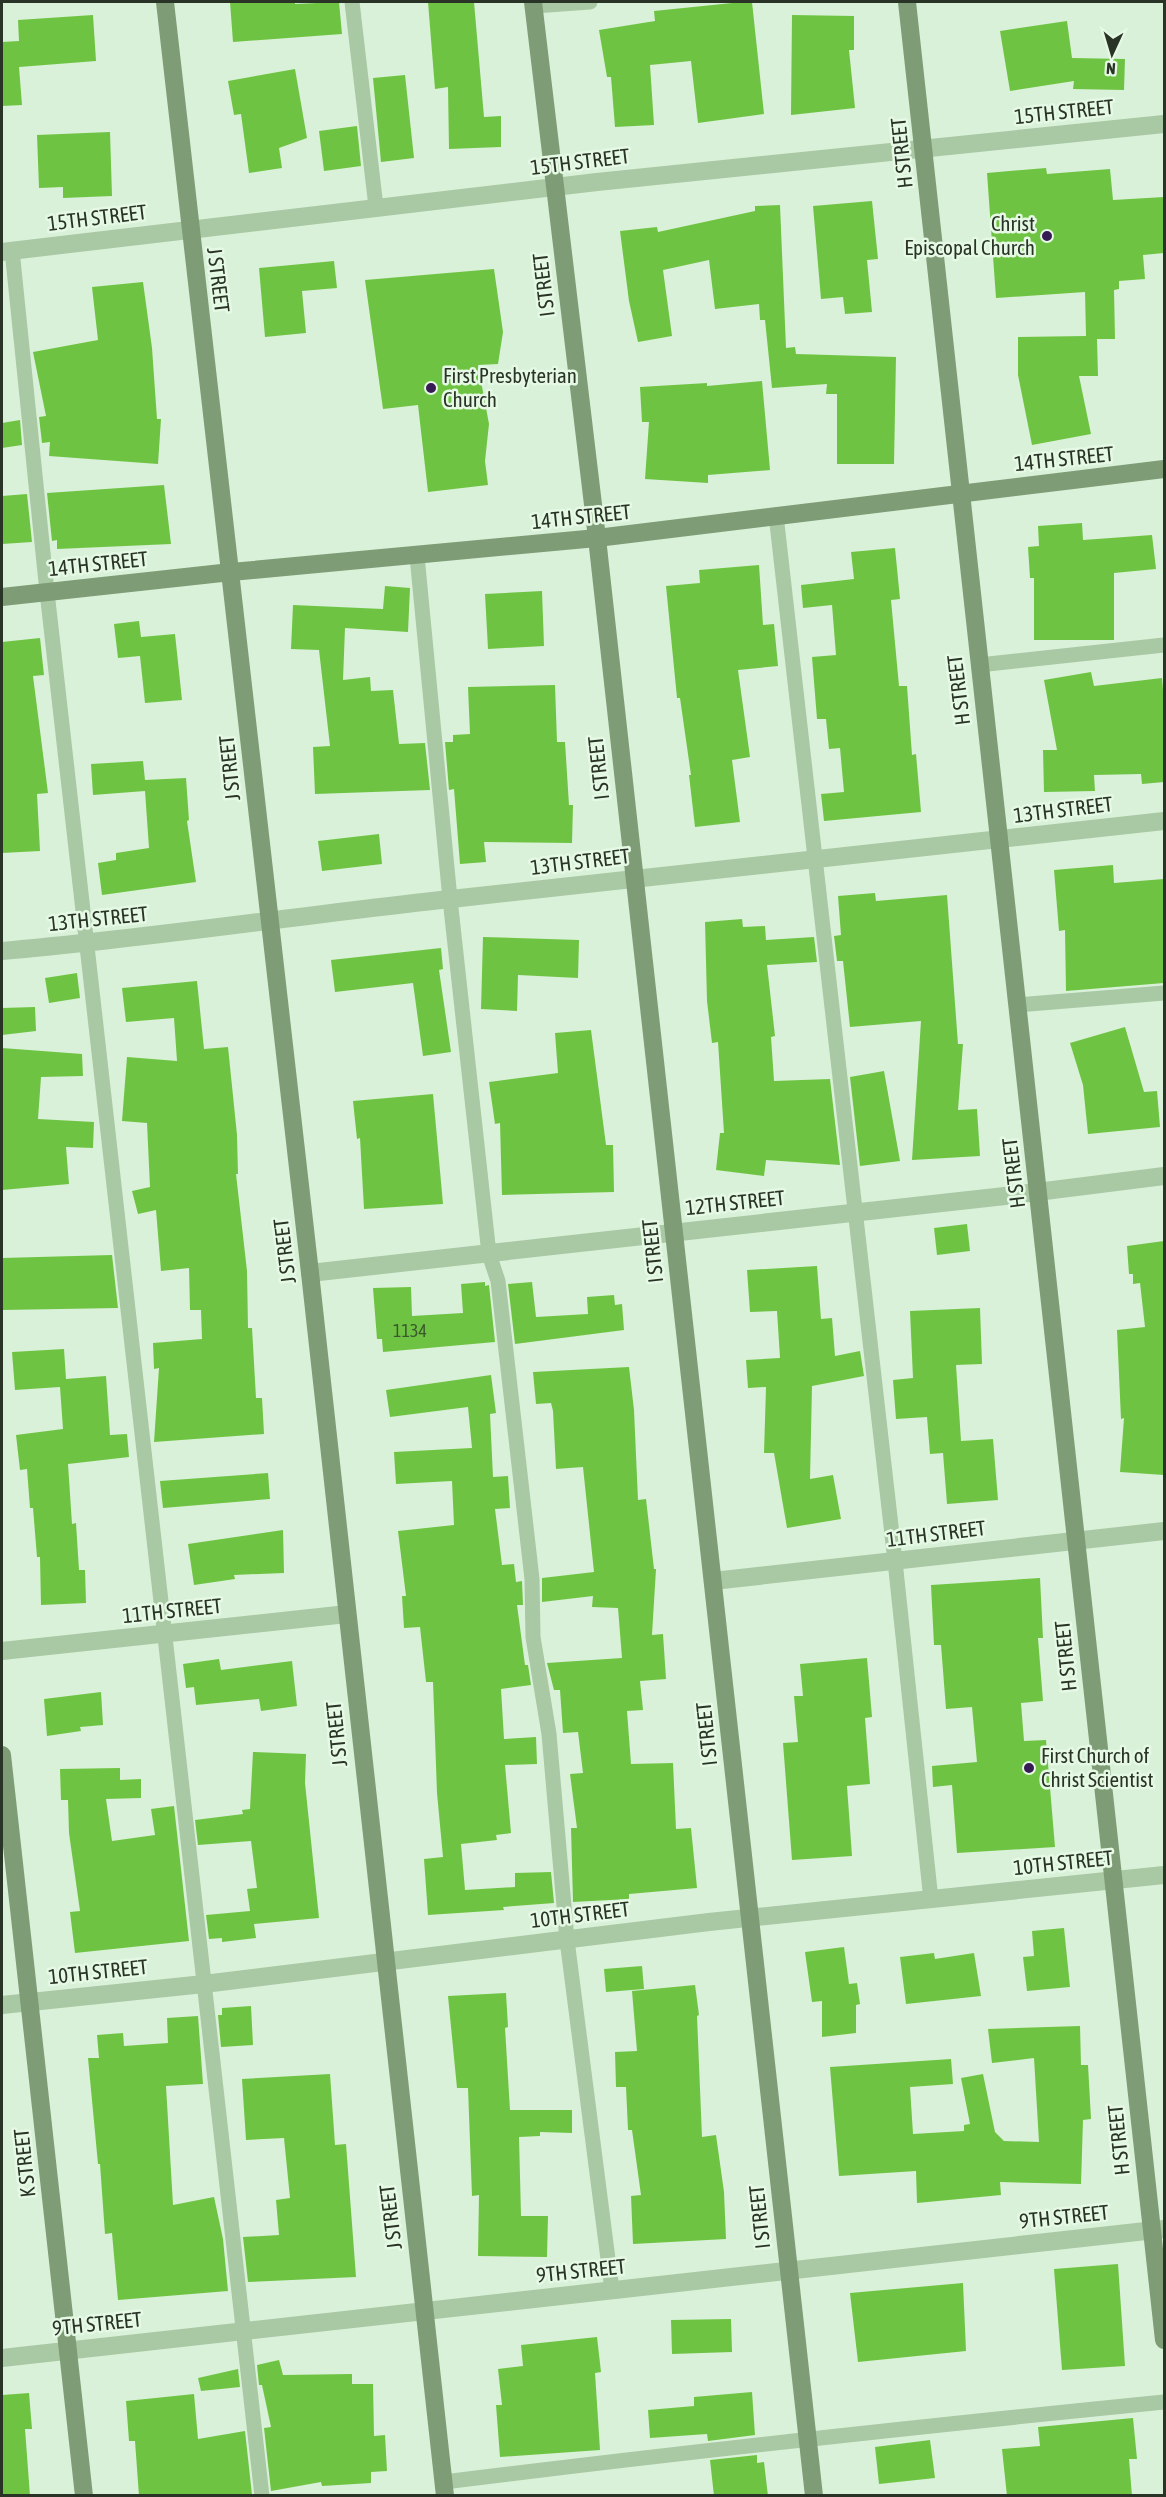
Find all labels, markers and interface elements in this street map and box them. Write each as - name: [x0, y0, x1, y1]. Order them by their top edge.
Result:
- north arrow: [1082, 24, 1142, 84]
- text: N: [1106, 60, 1116, 78]
- street label: 15TH STREET: [1013, 94, 1115, 128]
- street label: H STREET: [885, 117, 917, 190]
- street label: 15TH STREET: [529, 143, 631, 179]
- street label: 15TH STREET: [46, 199, 148, 235]
- place label: Christ Episcopal Church: [904, 211, 1035, 259]
- marker: Christ Episcopal Church: [1040, 229, 1054, 243]
- street label: J STREET: [203, 246, 235, 314]
- street label: I STREET: [527, 252, 559, 318]
- place label: First Presbyterian Church: [443, 363, 577, 411]
- marker: First Presbyterian Church: [424, 381, 438, 395]
- street label: 14TH STREET: [1013, 441, 1115, 475]
- street label: 14TH STREET: [530, 499, 632, 533]
- street label: 14TH STREET: [47, 546, 149, 580]
- street label: H STREET: [942, 654, 974, 727]
- street label: J STREET: [214, 734, 244, 802]
- street label: I STREET: [583, 735, 613, 801]
- street label: 13TH STREET: [1012, 791, 1114, 827]
- street label: 13TH STREET: [529, 843, 631, 879]
- street label: 13TH STREET: [47, 901, 149, 935]
- street label: H STREET: [997, 1137, 1029, 1210]
- street label: 12TH STREET: [684, 1185, 786, 1219]
- street label: J STREET: [268, 1217, 300, 1285]
- street label: I STREET: [637, 1218, 667, 1284]
- house number: 1134: [393, 1320, 427, 1341]
- street label: 11TH STREET: [885, 1515, 987, 1551]
- street label: 11TH STREET: [121, 1593, 223, 1627]
- street label: H STREET: [1049, 1620, 1081, 1693]
- street label: J STREET: [321, 1700, 351, 1768]
- street label: I STREET: [691, 1701, 721, 1767]
- place label: First Church of Christ Scientist: [1041, 1743, 1153, 1791]
- marker: First Church of Christ Scientist: [1022, 1761, 1036, 1775]
- street label: 10TH STREET: [1012, 1845, 1114, 1879]
- street label: 10TH STREET: [529, 1896, 631, 1932]
- street label: 10TH STREET: [47, 1954, 149, 1988]
- street label: H STREET: [1102, 2104, 1134, 2177]
- street label: K STREET: [8, 2128, 40, 2199]
- street label: J STREET: [374, 2183, 406, 2251]
- street label: I STREET: [744, 2184, 774, 2250]
- street label: 9TH STREET: [1018, 2199, 1110, 2233]
- street label: 9TH STREET: [535, 2253, 627, 2287]
- street label: 9TH STREET: [51, 2306, 143, 2340]

